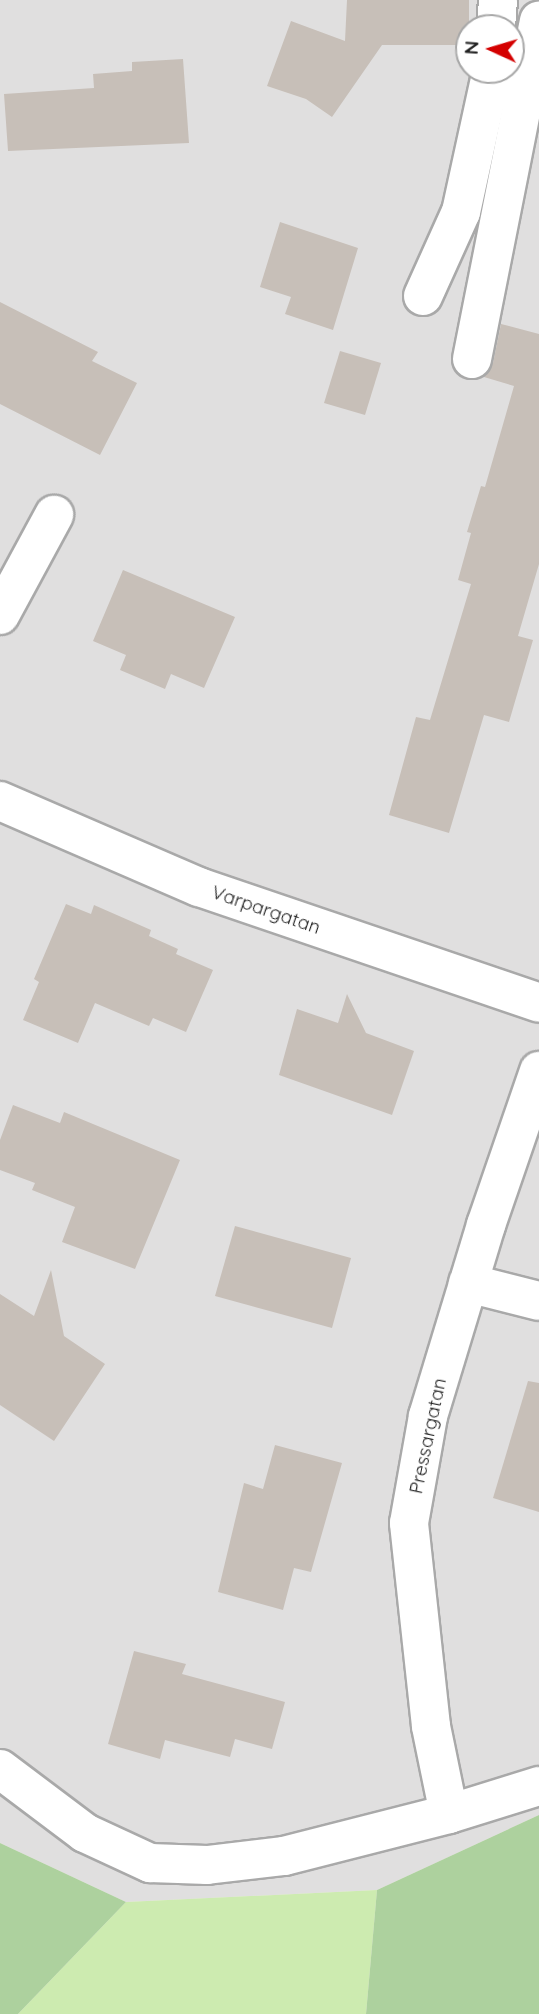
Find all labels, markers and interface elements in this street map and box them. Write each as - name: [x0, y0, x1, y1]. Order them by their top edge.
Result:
- north arrow: [455, 14, 525, 84]
- text: N: [459, 40, 484, 55]
- street label: Varpargatan: [209, 881, 323, 939]
- street label: Pressargatan: [405, 1376, 451, 1496]

